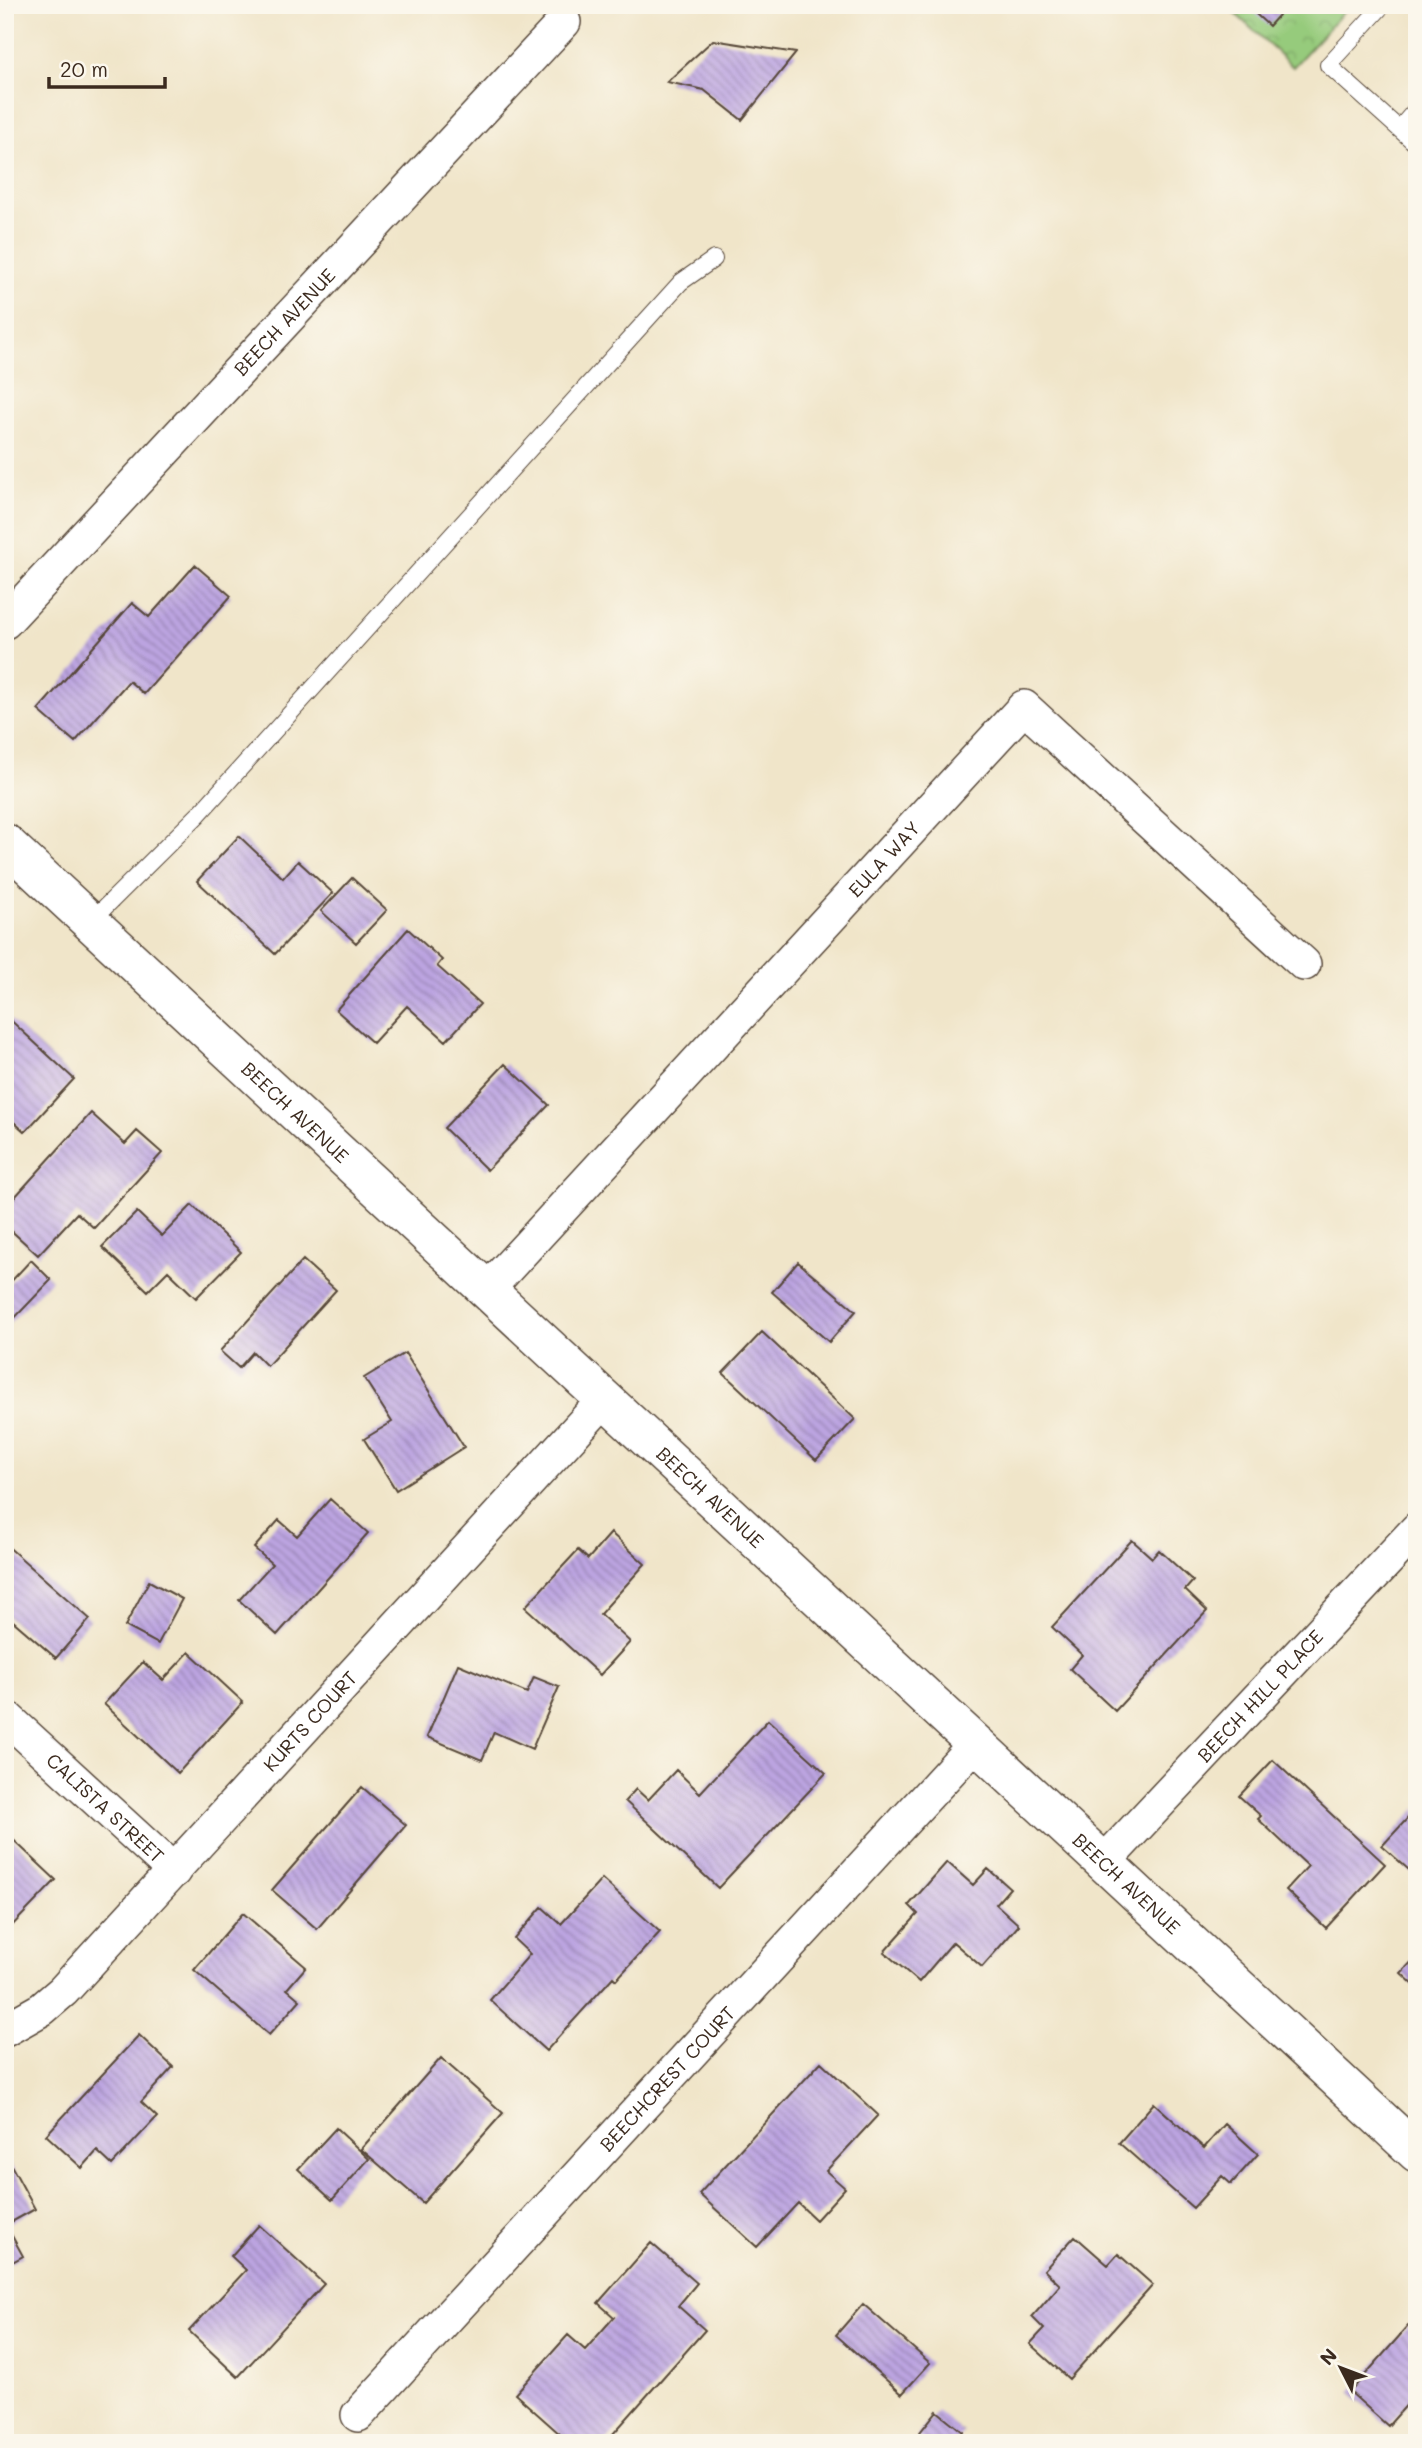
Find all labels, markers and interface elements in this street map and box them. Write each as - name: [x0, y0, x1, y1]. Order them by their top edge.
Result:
- scale bar: [49, 46, 164, 90]
- text: 20 m: [60, 55, 108, 82]
- street label: BEECH AVENUE: [228, 263, 340, 381]
- street label: EULA WAY: [842, 815, 925, 902]
- street label: BEECH AVENUE: [237, 1056, 355, 1168]
- street label: BEECH AVENUE: [652, 1441, 770, 1553]
- street label: BEECH HILL PLACE: [1191, 1624, 1328, 1767]
- street label: KURTS COURT: [257, 1665, 362, 1776]
- street label: CALISTA STREET: [41, 1747, 170, 1868]
- street label: BEECH AVENUE: [1068, 1827, 1186, 1939]
- street label: BEECHCREST COURT: [594, 2000, 740, 2156]
- north arrow: [1306, 2332, 1376, 2402]
- text: N: [1314, 2343, 1342, 2370]

